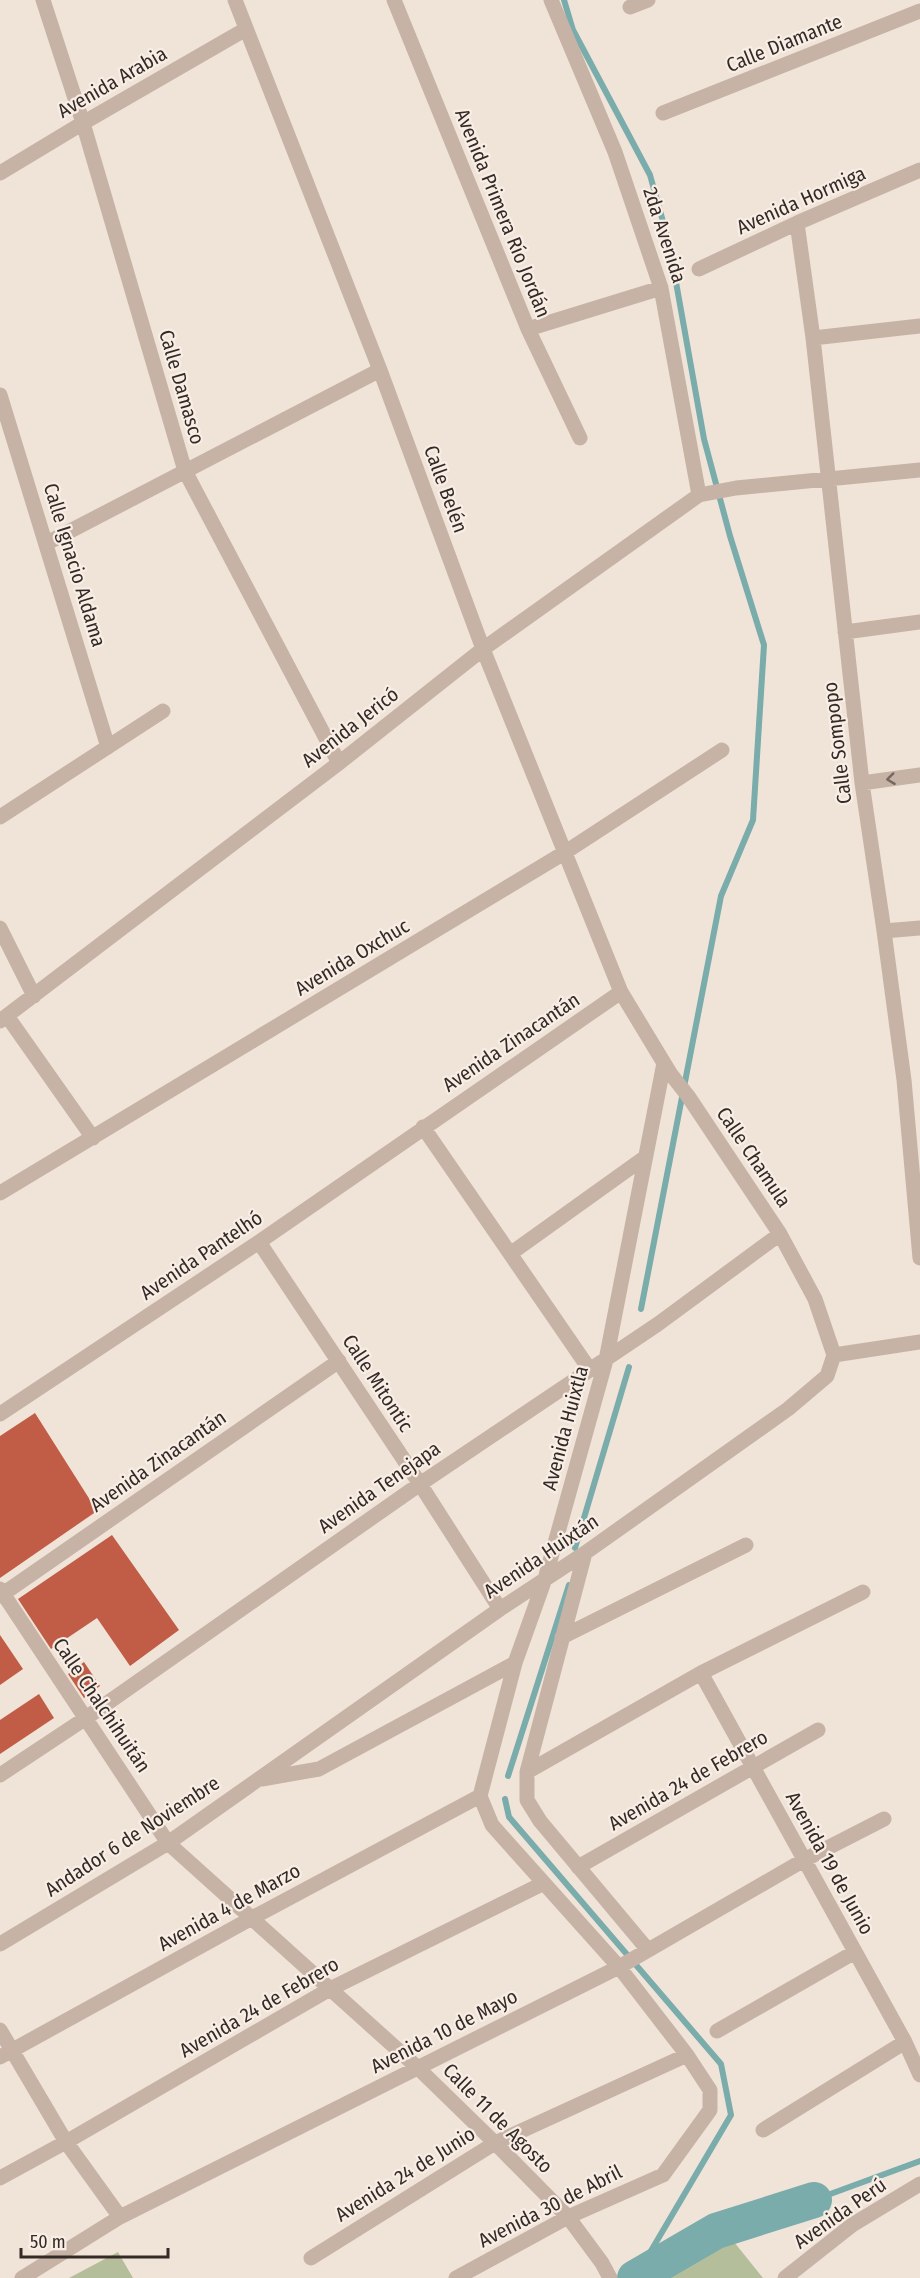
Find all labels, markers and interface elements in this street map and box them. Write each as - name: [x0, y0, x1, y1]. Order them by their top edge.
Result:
- street label: Calle Diamante: [723, 9, 845, 77]
- street label: Avenida Arabia: [53, 41, 171, 123]
- street label: Avenida Primera Río Jordán: [450, 105, 556, 321]
- street label: Avenida Hormiga: [733, 161, 869, 239]
- street label: 2da Avenida: [638, 184, 692, 286]
- street label: Calle Damasco: [154, 327, 210, 447]
- street label: Calle Belén: [419, 442, 473, 536]
- street label: Calle Ignacio Aldama: [39, 480, 111, 650]
- street label: Calle Sompopo: [818, 681, 856, 805]
- street label: Avenida Jericó: [297, 682, 403, 772]
- one-way arrow: [886, 773, 895, 785]
- street label: Avenida Oxchuc: [290, 913, 414, 1001]
- street label: Avenida Zinacantán: [438, 987, 584, 1097]
- street label: Calle Chamula: [712, 1102, 796, 1212]
- street label: Avenida Pantelhó: [135, 1205, 267, 1305]
- street label: Calle Mitontic: [338, 1330, 419, 1437]
- street label: Avenida Huixtla: [537, 1363, 593, 1493]
- street label: Avenida Zinacantán: [85, 1405, 231, 1517]
- street label: Avenida Tenejapa: [313, 1436, 445, 1538]
- street label: Avenida Huixtán: [479, 1509, 603, 1603]
- street label: Calle Chalchihuitán: [48, 1633, 156, 1777]
- street label: Avenida 24 de Febrero: [604, 1725, 772, 1835]
- street label: Andador 6 de Noviembre: [40, 1771, 224, 1901]
- street label: Avenida 19 de Junio: [781, 1787, 879, 1939]
- street label: Avenida 4 de Marzo: [154, 1858, 304, 1956]
- street label: Avenida 24 de Febrero: [175, 1952, 343, 2062]
- street label: Avenida 10 de Mayo: [367, 1984, 521, 2078]
- street label: Calle 11 de Agosto: [438, 2058, 558, 2178]
- street label: Avenida 24 de Junio: [331, 2121, 479, 2227]
- street label: Avenida 30 de Abril: [474, 2159, 626, 2253]
- street label: Avenida Perú: [789, 2172, 891, 2254]
- scale bar: [21, 2221, 168, 2259]
- text: 50 m: [30, 2231, 66, 2253]

